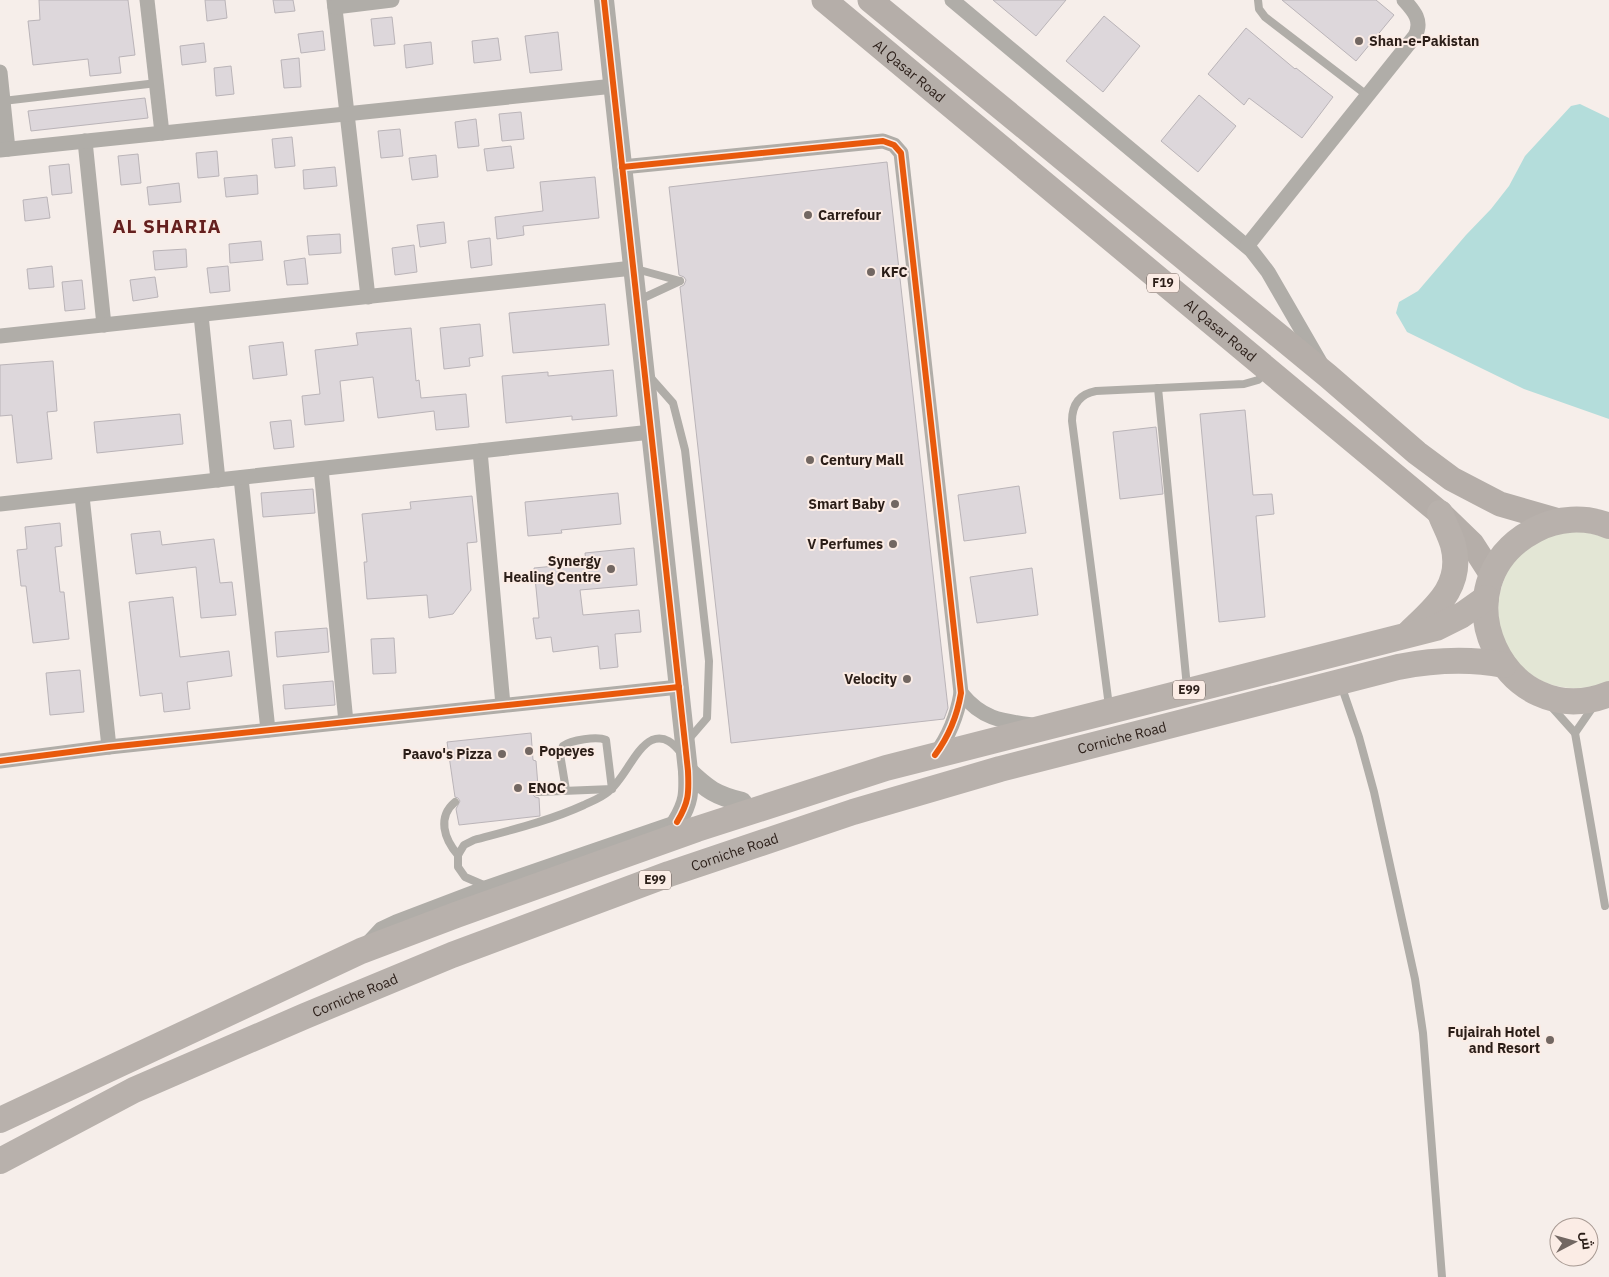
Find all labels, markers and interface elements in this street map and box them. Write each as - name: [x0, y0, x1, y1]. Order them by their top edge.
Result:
- place label: Shan-e-Pakistan: [1369, 32, 1479, 50]
- marker: Shan-e-Pakistan: [1353, 35, 1365, 47]
- street label: Al Qasar Road: [870, 36, 949, 106]
- place label: Carrefour: [818, 206, 881, 224]
- marker: Carrefour: [802, 209, 814, 221]
- district label: AL SHARIA: [112, 214, 222, 238]
- place label: KFC: [881, 263, 908, 281]
- marker: KFC: [865, 266, 877, 278]
- road number: F19: [1147, 274, 1179, 292]
- street label: Al Qasar Road: [1181, 295, 1260, 365]
- place label: Century Mall: [820, 451, 903, 469]
- marker: Century Mall: [804, 454, 816, 466]
- place label: Smart Baby: [808, 495, 886, 513]
- marker: Smart Baby: [889, 498, 901, 510]
- place label: V Perfumes: [807, 535, 883, 553]
- marker: V Perfumes: [887, 538, 899, 550]
- place label: Synergy Healing Centre: [503, 552, 602, 586]
- marker: Synergy Healing Centre: [605, 563, 617, 575]
- place label: Velocity: [844, 670, 898, 688]
- marker: Velocity: [901, 673, 913, 685]
- road number: E99: [1173, 680, 1205, 700]
- street label: Corniche Road: [1076, 718, 1168, 758]
- place label: Popeyes: [539, 742, 594, 760]
- place label: Paavo's Pizza: [402, 745, 492, 763]
- marker: Popeyes: [523, 745, 535, 757]
- marker: Paavo's Pizza: [496, 748, 508, 760]
- place label: ENOC: [528, 779, 566, 797]
- marker: ENOC: [512, 782, 524, 794]
- street label: Corniche Road: [688, 829, 781, 875]
- road number: E99: [639, 870, 671, 890]
- street label: Corniche Road: [309, 969, 401, 1021]
- place label: Fujairah Hotel and Resort: [1447, 1023, 1540, 1057]
- marker: Fujairah Hotel and Resort: [1544, 1034, 1556, 1046]
- north arrow: [1549, 1217, 1599, 1267]
- text: ش: [1577, 1231, 1597, 1251]

